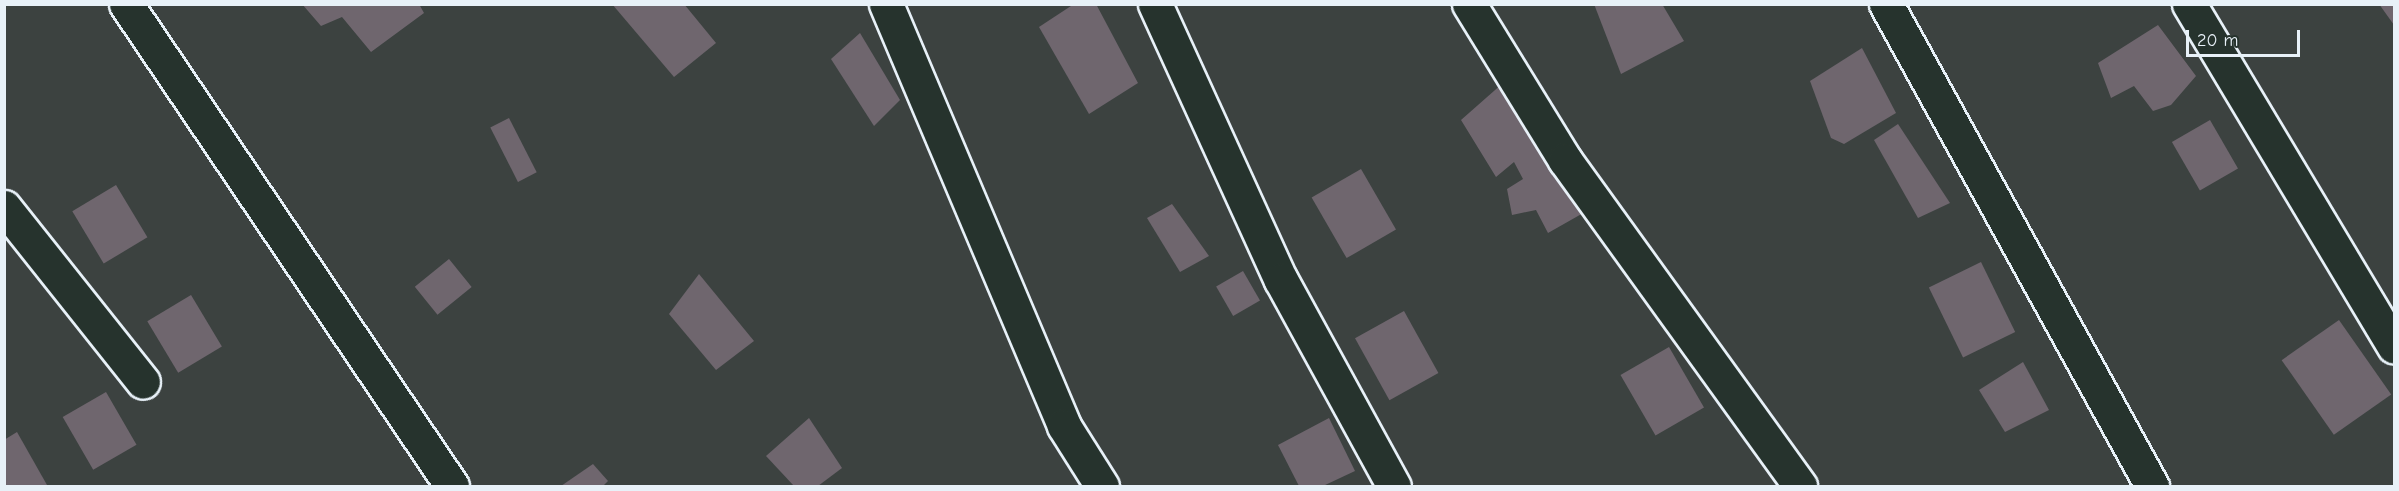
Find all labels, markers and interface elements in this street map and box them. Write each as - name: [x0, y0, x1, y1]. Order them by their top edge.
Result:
- scale bar: [2189, 18, 2303, 56]
- text: 20 m: [2197, 30, 2238, 51]

